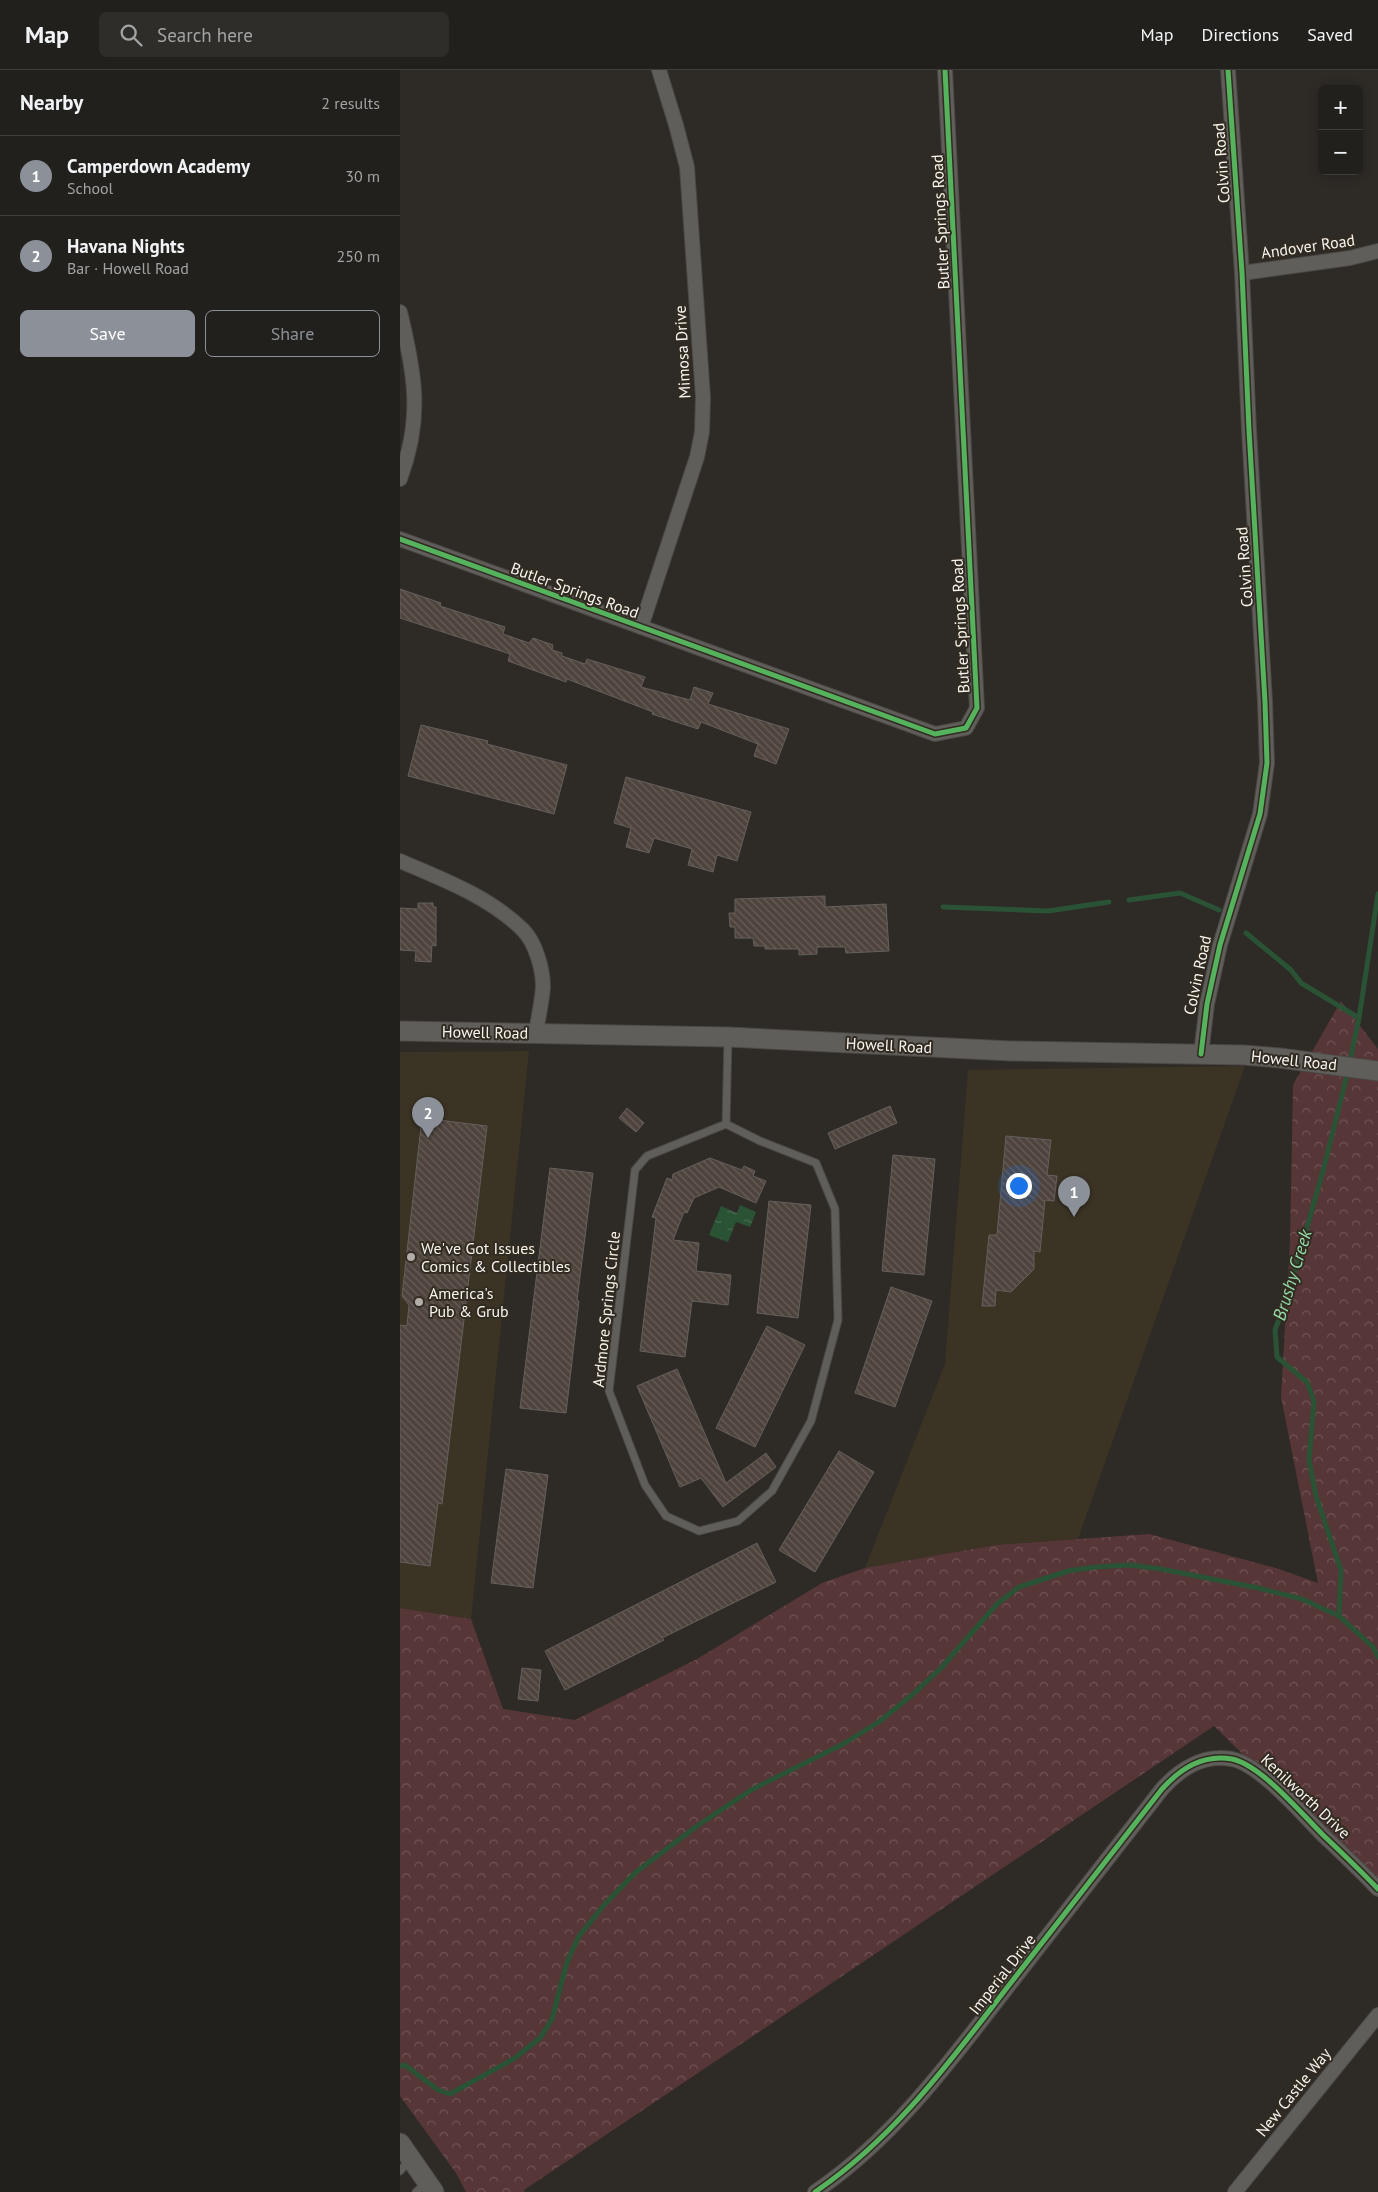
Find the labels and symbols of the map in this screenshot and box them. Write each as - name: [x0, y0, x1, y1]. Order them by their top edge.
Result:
- street label: Colvin Road: [1208, 122, 1234, 204]
- street label: Butler Springs Road: [926, 154, 954, 290]
- street label: Andover Road: [1260, 230, 1356, 262]
- street label: Mimosa Drive: [670, 305, 694, 399]
- street label: Colvin Road: [1231, 526, 1257, 608]
- street label: Butler Springs Road: [508, 558, 642, 622]
- street label: Butler Springs Road: [946, 558, 974, 694]
- street label: Colvin Road: [1179, 933, 1215, 1017]
- street label: Howell Road: [442, 1021, 528, 1043]
- street label: Howell Road: [845, 1033, 933, 1057]
- street label: Howell Road: [1250, 1046, 1338, 1074]
- pin: 2: [412, 1097, 444, 1138]
- your location: [1006, 1173, 1032, 1199]
- pin: 1: [1058, 1176, 1090, 1217]
- water label: Brushy Creek: [1267, 1226, 1317, 1323]
- street label: Ardmore Springs Circle: [588, 1230, 624, 1388]
- place label: We've Got Issues Comics & Collectibles: [421, 1238, 571, 1276]
- marker: We've Got Issues Comics & Collectibles: [405, 1251, 417, 1263]
- place label: America's Pub & Grub: [429, 1283, 509, 1321]
- marker: America's Pub & Grub: [413, 1296, 425, 1308]
- street label: Kenilworth Drive: [1257, 1749, 1355, 1843]
- street label: Imperial Drive: [964, 1930, 1040, 2018]
- street label: New Castle Way: [1251, 2043, 1335, 2140]

